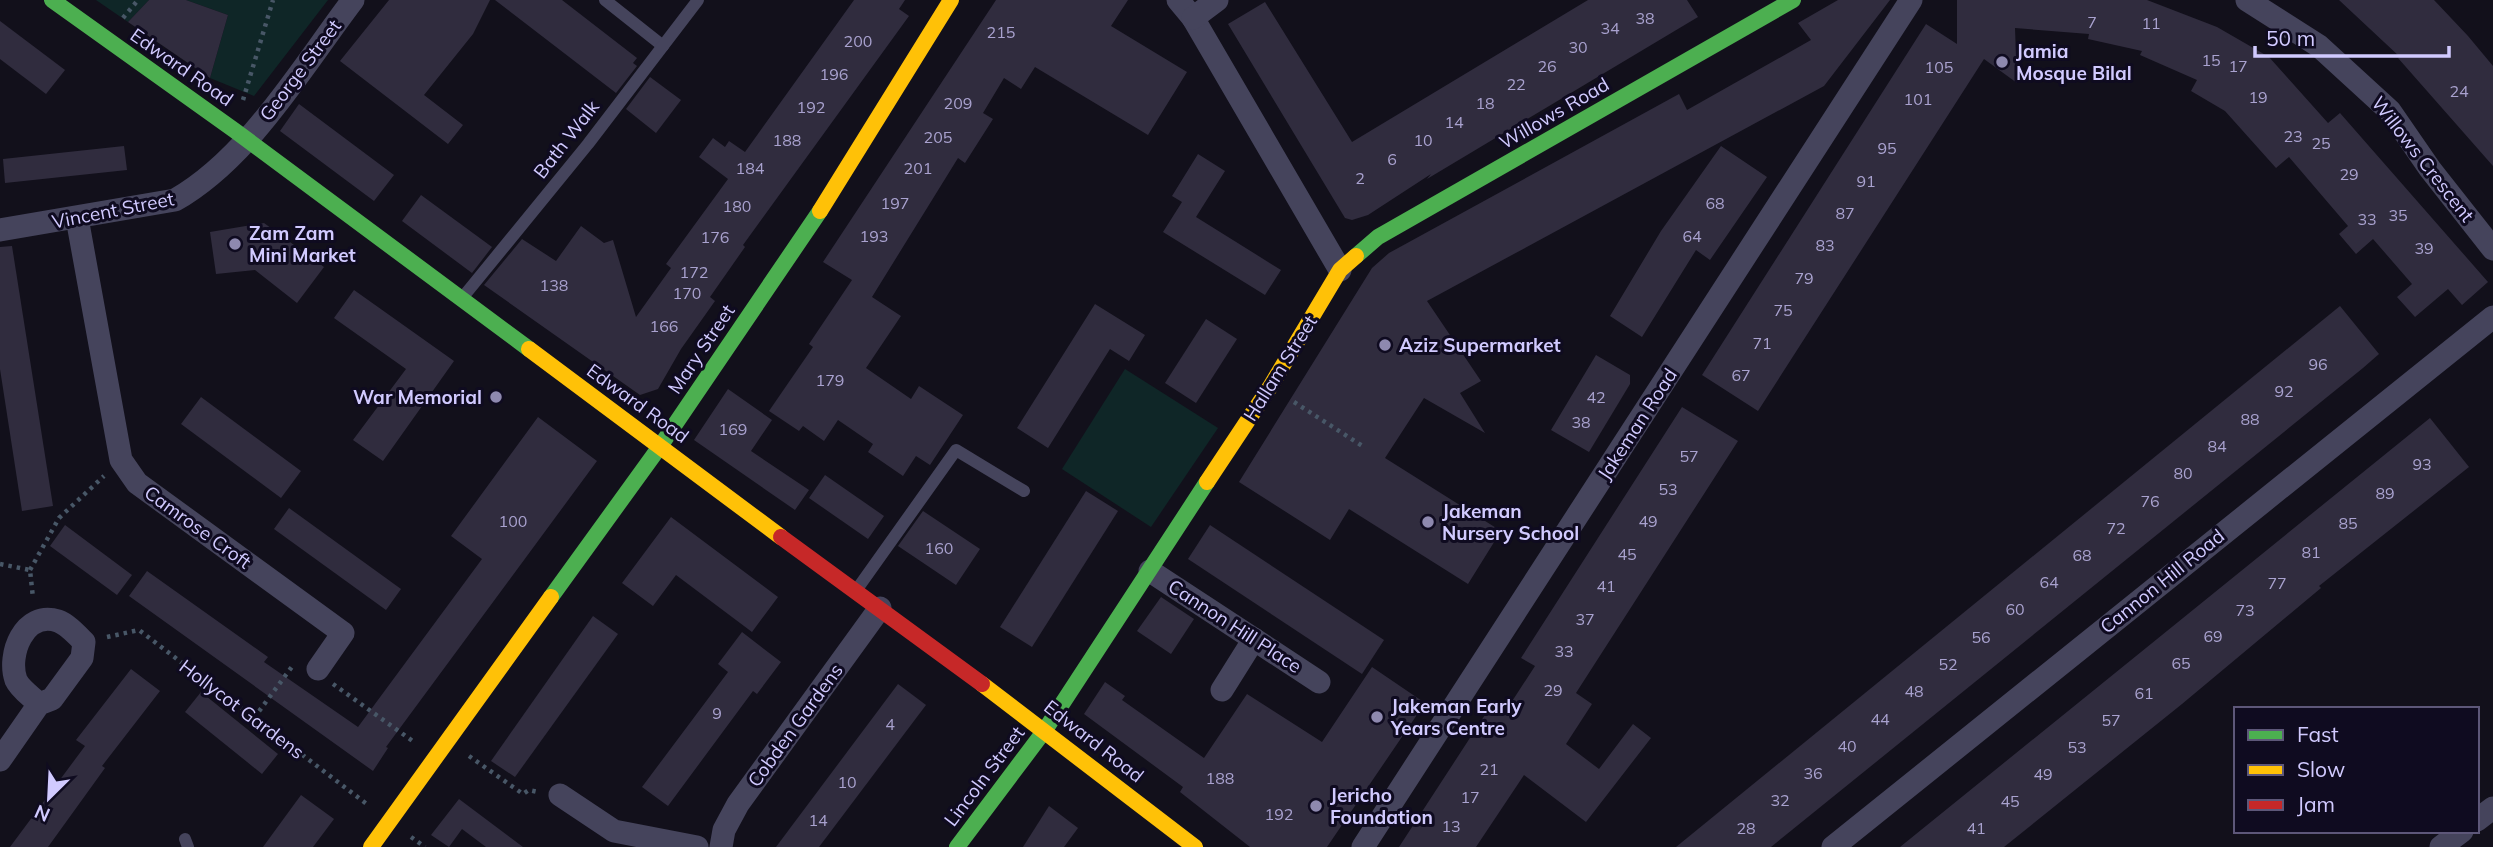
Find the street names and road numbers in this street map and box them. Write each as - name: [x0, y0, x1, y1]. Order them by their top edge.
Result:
- street label: George Street: [254, 14, 346, 126]
- street label: Edward Road: [126, 23, 238, 111]
- street label: Willows Road: [1495, 72, 1613, 154]
- street label: Willows Crescent: [2366, 91, 2480, 227]
- street label: Bath Walk: [528, 95, 604, 183]
- street label: Vincent Street: [50, 186, 176, 234]
- street label: Mary Street: [662, 299, 740, 398]
- street label: Hallam Street: [1238, 310, 1322, 425]
- street label: Edward Road: [582, 358, 694, 448]
- street label: Jakeman Road: [1592, 364, 1682, 484]
- street label: Camrose Croft: [140, 480, 256, 574]
- street label: Cannon Hill Road: [2095, 524, 2229, 638]
- street label: Cannon Hill Place: [1164, 574, 1306, 678]
- street label: Hollycot Gardens: [175, 654, 309, 764]
- street label: Cobden Gardens: [742, 659, 848, 791]
- street label: Edward Road: [1039, 695, 1149, 787]
- street label: Lincoln Street: [939, 721, 1030, 831]

